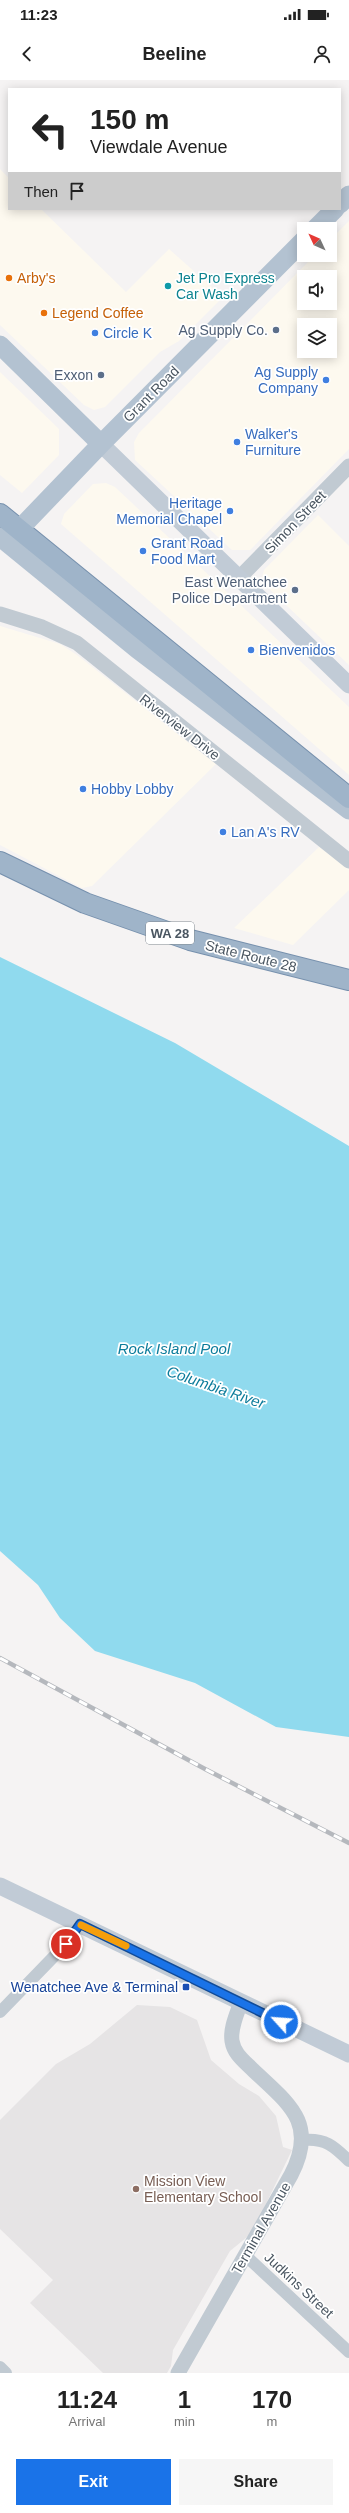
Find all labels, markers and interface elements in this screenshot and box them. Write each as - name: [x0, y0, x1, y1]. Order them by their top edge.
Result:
- text: 11:23: [20, 6, 58, 23]
- icon: back: [16, 43, 38, 65]
- icon: person: [311, 43, 333, 65]
- text: Beeline: [142, 44, 207, 64]
- icon: left: [24, 104, 76, 156]
- text: 150 m: [90, 104, 169, 135]
- text: Viewdale Avenue: [90, 137, 227, 157]
- icon: arrive: [66, 180, 88, 202]
- text: Then: [24, 183, 58, 200]
- north arrow: [297, 222, 337, 262]
- map controls: [297, 222, 337, 358]
- place label: Arby's: [17, 270, 55, 286]
- place label: Jet Pro Express Car Wash: [176, 270, 275, 302]
- button: sound: [297, 270, 337, 310]
- marker: Arby's: [4, 273, 14, 283]
- marker: Jet Pro Express Car Wash: [163, 281, 173, 291]
- place label: Legend Coffee: [52, 305, 144, 321]
- marker: Legend Coffee: [39, 308, 49, 318]
- button: layers: [297, 318, 337, 358]
- place label: Ag Supply Co.: [179, 322, 268, 338]
- place label: Circle K: [103, 325, 153, 341]
- marker: Ag Supply Co.: [271, 325, 281, 335]
- marker: Circle K: [90, 328, 100, 338]
- street label: Grant Road: [120, 363, 182, 425]
- place label: Ag Supply Company: [254, 364, 318, 396]
- place label: Exxon: [54, 367, 93, 383]
- marker: Exxon: [96, 370, 106, 380]
- marker: Ag Supply Company: [321, 375, 331, 385]
- place label: Walker's Furniture: [245, 426, 301, 458]
- marker: Walker's Furniture: [232, 437, 242, 447]
- street label: Simon Street: [261, 487, 329, 557]
- place label: Heritage Memorial Chapel: [116, 495, 222, 527]
- marker: Heritage Memorial Chapel: [225, 506, 235, 516]
- place label: Grant Road Food Mart: [151, 535, 223, 567]
- marker: Grant Road Food Mart: [138, 546, 148, 556]
- place label: East Wenatchee Police Department: [172, 574, 287, 606]
- marker: East Wenatchee Police Department: [290, 585, 300, 595]
- place label: Bienvenidos: [259, 642, 335, 658]
- marker: Bienvenidos: [246, 645, 256, 655]
- street label: Riverview Drive: [137, 691, 223, 763]
- place label: Hobby Lobby: [91, 781, 174, 797]
- marker: Hobby Lobby: [78, 784, 88, 794]
- place label: Lan A's RV: [231, 824, 300, 840]
- marker: Lan A's RV: [218, 827, 228, 837]
- road number: WA 28: [146, 922, 194, 944]
- street label: State Route 28: [204, 937, 298, 975]
- water label: Rock Island Pool: [118, 1340, 231, 1357]
- water label: Columbia River: [165, 1362, 268, 1412]
- pin: [49, 1927, 83, 1961]
- icon: arrive: [55, 1933, 77, 1955]
- place label: Wenatchee Ave & Terminal: [11, 1979, 178, 1995]
- marker: Wenatchee Ave & Terminal: [181, 1982, 191, 1992]
- position arrow: [260, 2001, 302, 2043]
- place label: Mission View Elementary School: [144, 2173, 262, 2205]
- street label: Terminal Avenue: [228, 2179, 294, 2277]
- marker: Mission View Elementary School: [131, 2184, 141, 2194]
- street label: Judkins Street: [261, 2249, 337, 2321]
- text: 11:24: [57, 2386, 117, 2413]
- text: 1: [178, 2386, 191, 2413]
- text: 170: [252, 2386, 292, 2413]
- text: Arrival: [69, 2414, 105, 2429]
- text: min: [174, 2414, 195, 2429]
- text: m: [267, 2414, 277, 2429]
- button: Exit: [16, 2459, 171, 2505]
- button: Share: [179, 2459, 333, 2505]

